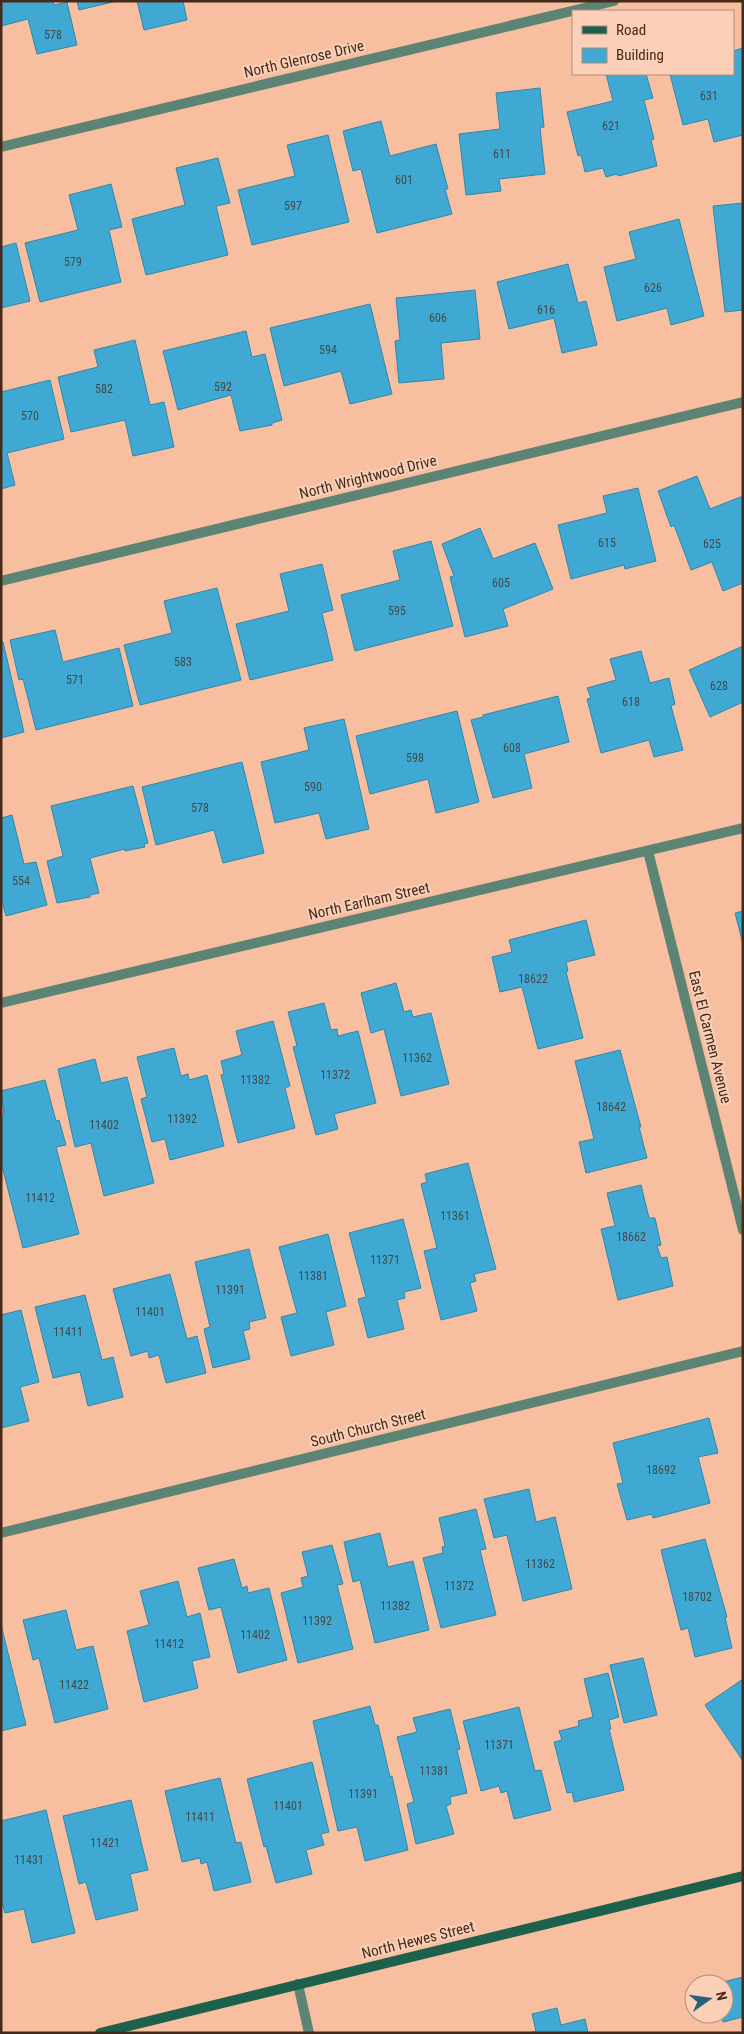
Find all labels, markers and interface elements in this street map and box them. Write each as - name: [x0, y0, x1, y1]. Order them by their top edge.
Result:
- legend: [572, 10, 734, 75]
- text: Road: [616, 21, 646, 39]
- house number: 578: [44, 28, 62, 42]
- street label: North Glenrose Drive: [242, 36, 366, 82]
- text: Building: [616, 46, 664, 64]
- house number: 631: [700, 89, 718, 103]
- house number: 621: [602, 119, 620, 133]
- house number: 611: [493, 147, 511, 161]
- house number: 601: [395, 173, 413, 187]
- house number: 597: [284, 199, 302, 213]
- house number: 579: [64, 255, 82, 269]
- house number: 626: [644, 281, 662, 295]
- house number: 616: [537, 303, 555, 317]
- house number: 606: [429, 311, 447, 325]
- house number: 594: [319, 343, 337, 357]
- house number: 592: [214, 380, 232, 394]
- house number: 582: [95, 382, 113, 396]
- house number: 570: [21, 409, 39, 423]
- street label: North Wrightwood Drive: [297, 451, 439, 503]
- house number: 615: [598, 536, 616, 550]
- house number: 625: [703, 537, 721, 551]
- house number: 605: [492, 576, 510, 590]
- house number: 595: [388, 604, 406, 618]
- house number: 583: [174, 655, 192, 669]
- house number: 571: [66, 673, 84, 687]
- house number: 628: [710, 679, 728, 693]
- house number: 618: [622, 695, 640, 709]
- house number: 608: [503, 741, 521, 755]
- house number: 598: [406, 751, 424, 765]
- house number: 590: [304, 780, 322, 794]
- house number: 578: [191, 801, 209, 815]
- house number: 554: [12, 874, 30, 888]
- street label: North Earlham Street: [307, 878, 431, 924]
- street label: East El Carmen Avenue: [685, 969, 735, 1105]
- house number: 18622: [518, 972, 548, 986]
- house number: 11362: [402, 1051, 432, 1065]
- house number: 11372: [320, 1068, 350, 1082]
- house number: 11382: [240, 1073, 270, 1087]
- house number: 18642: [596, 1100, 626, 1114]
- house number: 11392: [167, 1112, 197, 1126]
- house number: 11402: [89, 1118, 119, 1132]
- house number: 11412: [25, 1191, 55, 1205]
- house number: 11361: [440, 1209, 470, 1223]
- house number: 18662: [616, 1230, 646, 1244]
- house number: 11371: [370, 1253, 400, 1267]
- house number: 11381: [298, 1269, 328, 1283]
- house number: 11391: [215, 1283, 245, 1297]
- house number: 11401: [135, 1305, 165, 1319]
- house number: 11411: [53, 1325, 83, 1339]
- street label: South Church Street: [309, 1405, 427, 1451]
- house number: 18692: [646, 1463, 676, 1477]
- house number: 11362: [525, 1557, 555, 1571]
- house number: 11372: [444, 1579, 474, 1593]
- house number: 18702: [682, 1590, 712, 1604]
- house number: 11382: [380, 1599, 410, 1613]
- house number: 11392: [302, 1614, 332, 1628]
- house number: 11402: [240, 1628, 270, 1642]
- house number: 11412: [154, 1637, 184, 1651]
- house number: 11422: [59, 1678, 89, 1692]
- house number: 11371: [484, 1738, 514, 1752]
- house number: 11381: [419, 1764, 449, 1778]
- house number: 11391: [348, 1787, 378, 1801]
- house number: 11401: [273, 1799, 303, 1813]
- house number: 11411: [185, 1810, 215, 1824]
- house number: 11421: [90, 1836, 120, 1850]
- house number: 11431: [14, 1853, 44, 1867]
- street label: North Hewes Street: [360, 1917, 476, 1963]
- north arrow: [684, 1974, 734, 2024]
- text: N: [713, 1990, 730, 2002]

